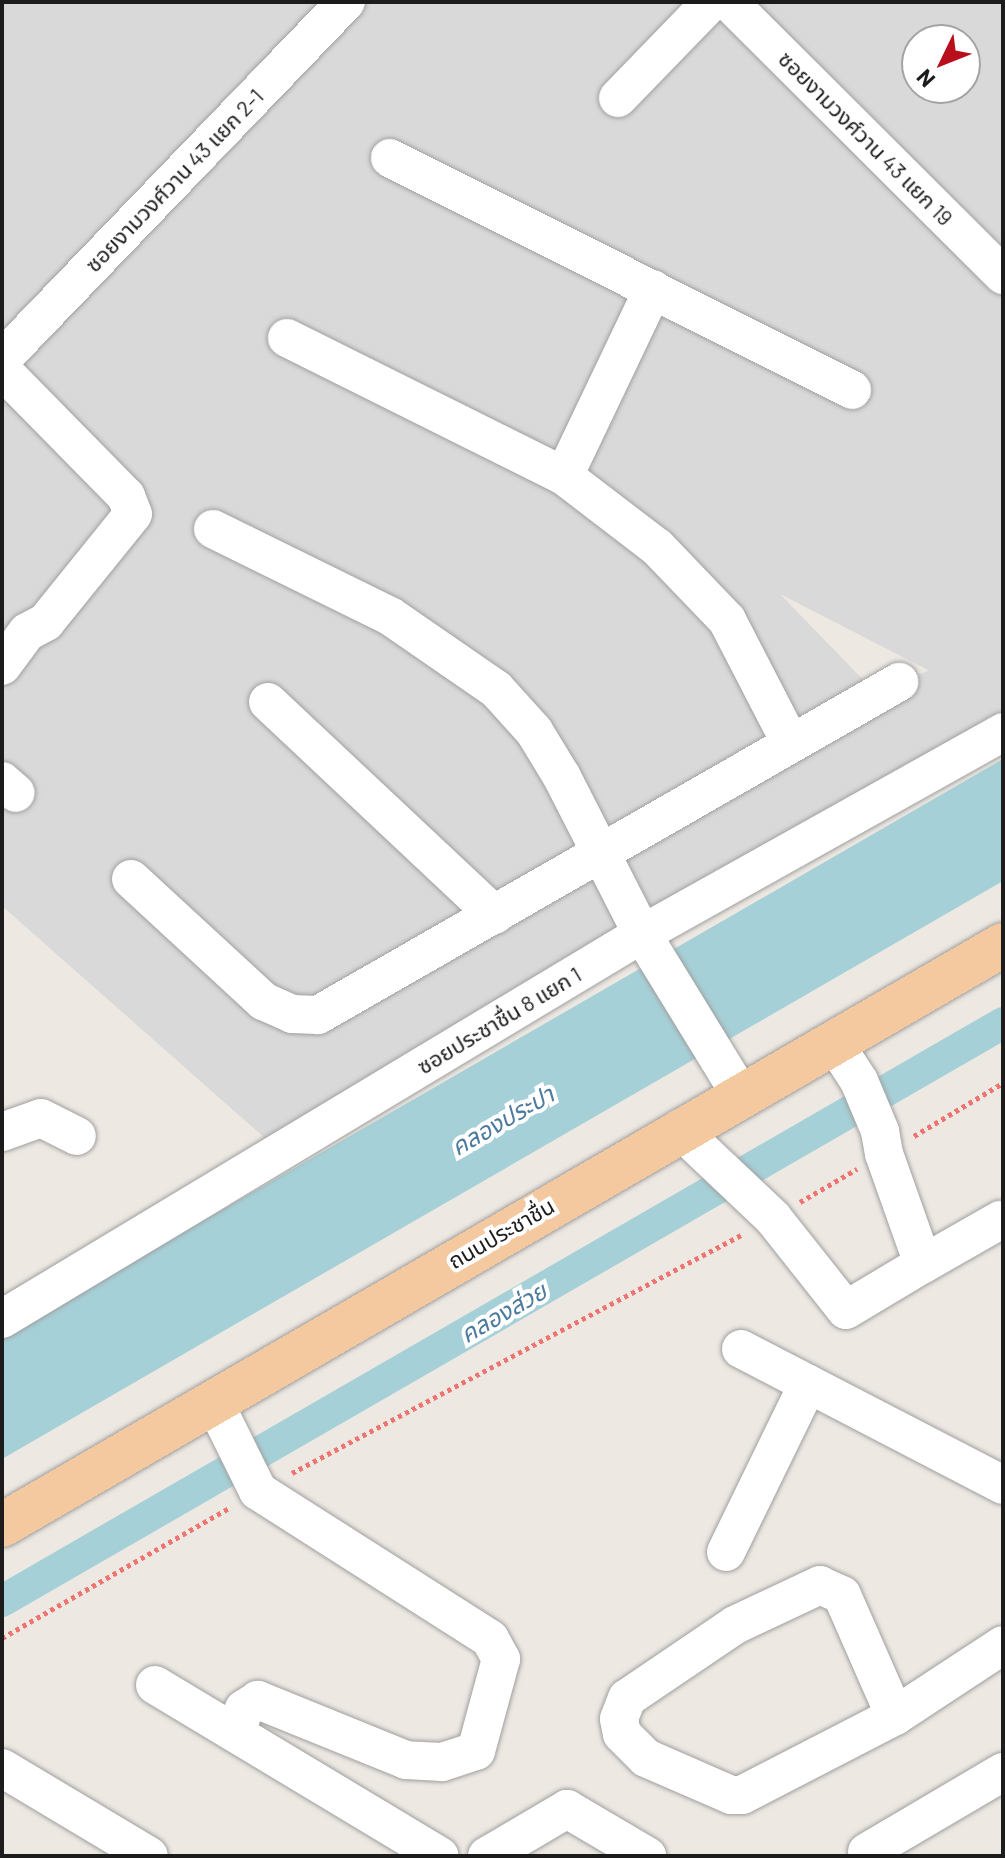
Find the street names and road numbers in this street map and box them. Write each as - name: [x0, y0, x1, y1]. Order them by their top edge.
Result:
- street label: ซอยงามวงศ์วาน 43 แยก 19: [773, 45, 959, 231]
- street label: ซอยงามวงศ์วาน 43 แยก 2-1: [79, 83, 269, 277]
- street label: ซอยประชาชื่น 8 แยก 1: [412, 961, 586, 1079]
- street label: ถนนประชาชื่น: [443, 1192, 559, 1274]

